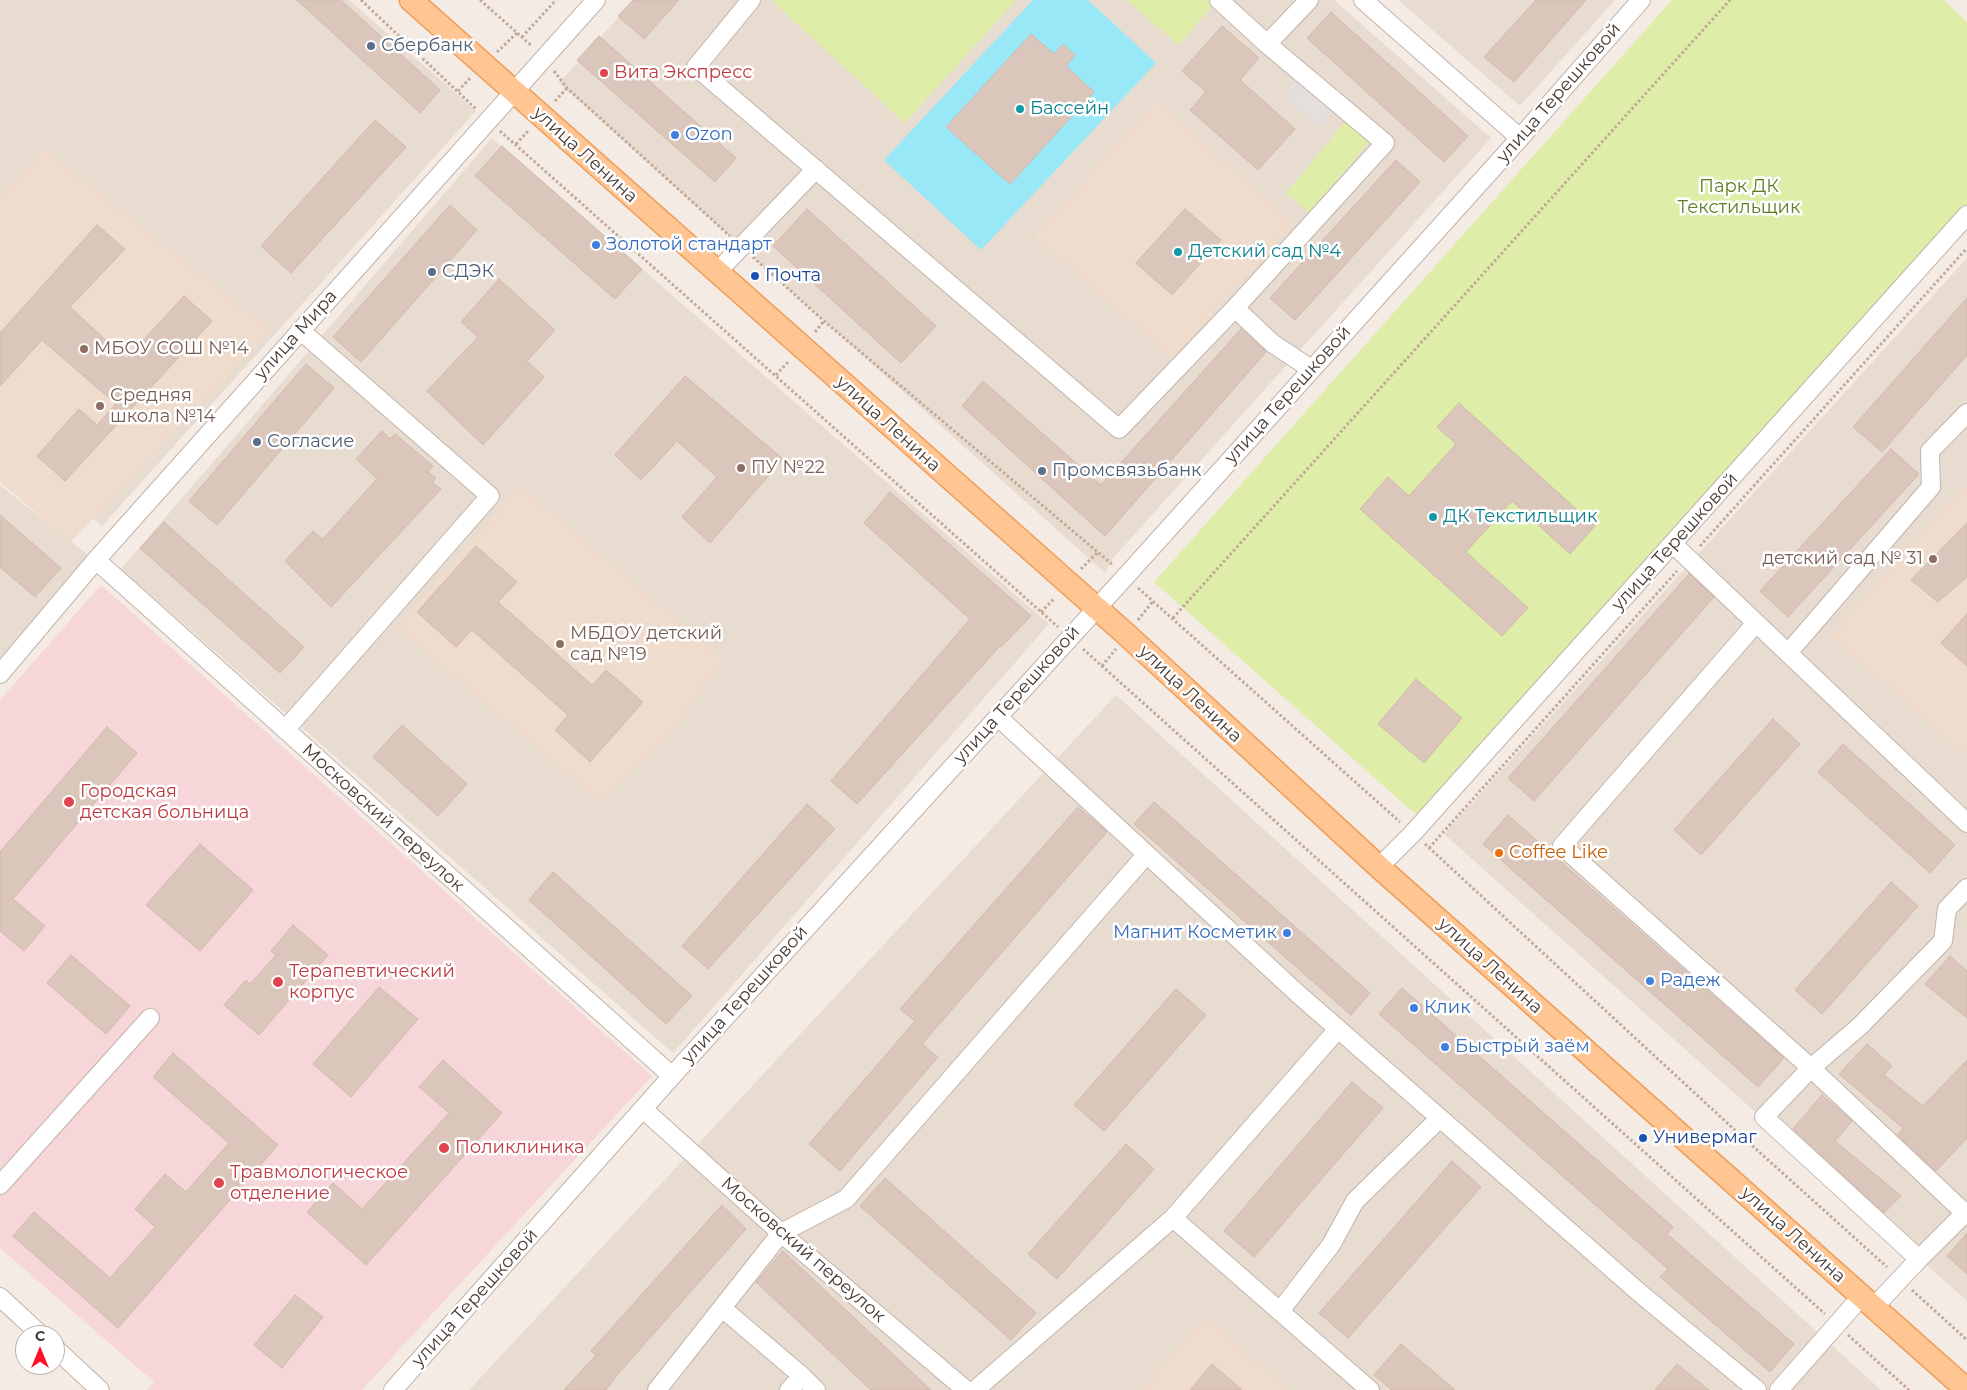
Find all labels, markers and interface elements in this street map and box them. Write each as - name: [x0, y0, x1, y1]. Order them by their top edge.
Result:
- street label: улица Терешковой: [1492, 19, 1626, 167]
- place label: Сбербанк: [381, 35, 473, 57]
- marker: Сбербанк: [365, 40, 377, 52]
- place label: Вита Экспресс: [614, 62, 752, 84]
- marker: Вита Экспресс: [598, 67, 610, 79]
- place label: Бассейн: [1030, 98, 1109, 120]
- street label: улица Ленина: [528, 102, 642, 208]
- marker: Бассейн: [1014, 103, 1026, 115]
- place label: Ozon: [685, 124, 733, 146]
- marker: Ozon: [669, 129, 681, 141]
- park label: Парк ДК Текстильщик: [1678, 176, 1800, 218]
- place label: Золотой стандарт: [606, 234, 771, 256]
- marker: Золотой стандарт: [590, 239, 602, 251]
- place label: Детский сад №4: [1188, 241, 1341, 263]
- marker: Детский сад №4: [1172, 246, 1184, 258]
- place label: СДЭК: [442, 261, 494, 283]
- place label: Почта: [765, 265, 821, 287]
- marker: СДЭК: [426, 266, 438, 278]
- marker: Почта: [749, 270, 761, 282]
- street label: улица Мира: [250, 286, 342, 384]
- street label: улица Терешковой: [1220, 322, 1356, 468]
- place label: МБОУ СОШ №14: [94, 338, 249, 360]
- marker: МБОУ СОШ №14: [78, 343, 90, 355]
- street label: улица Ленина: [831, 371, 945, 477]
- place label: Средняя школа №14: [110, 385, 215, 428]
- marker: Средняя школа №14: [94, 400, 106, 412]
- place label: Согласие: [267, 431, 354, 453]
- marker: Согласие: [251, 436, 263, 448]
- place label: ПУ №22: [751, 457, 825, 479]
- place label: Промсвязьбанк: [1052, 460, 1202, 482]
- marker: ПУ №22: [735, 462, 747, 474]
- marker: Промсвязьбанк: [1036, 465, 1048, 477]
- street label: улица Терешковой: [1607, 469, 1743, 615]
- place label: ДК Текстильщик: [1443, 506, 1597, 528]
- marker: ДК Текстильщик: [1427, 511, 1439, 523]
- place label: детский сад № 31: [1762, 548, 1923, 570]
- marker: детский сад № 31: [1927, 553, 1939, 565]
- street label: улица Терешковой: [949, 622, 1085, 768]
- place label: МБДОУ детский сад №19: [570, 623, 722, 666]
- marker: МБДОУ детский сад №19: [554, 638, 566, 650]
- street label: улица Ленина: [1134, 641, 1246, 747]
- street label: Московский переулок: [297, 739, 469, 897]
- place label: Городская детская больница: [80, 781, 249, 824]
- marker: Городская детская больница: [62, 795, 76, 809]
- place label: Coffee Like: [1509, 842, 1608, 864]
- marker: Coffee Like: [1493, 847, 1505, 859]
- street label: улица Ленина: [1433, 913, 1547, 1019]
- street label: улица Терешковой: [677, 922, 813, 1068]
- place label: Магнит Косметик: [1113, 922, 1277, 944]
- marker: Магнит Косметик: [1281, 927, 1293, 939]
- place label: Терапевтический корпус: [289, 961, 455, 1004]
- place label: Радеж: [1660, 970, 1720, 992]
- marker: Терапевтический корпус: [271, 975, 285, 989]
- marker: Радеж: [1644, 975, 1656, 987]
- place label: Клик: [1424, 997, 1471, 1019]
- marker: Клик: [1408, 1002, 1420, 1014]
- place label: Быстрый заём: [1455, 1036, 1590, 1058]
- marker: Быстрый заём: [1439, 1041, 1451, 1053]
- place label: Универмаг: [1653, 1127, 1757, 1149]
- marker: Универмаг: [1637, 1132, 1649, 1144]
- place label: Поликлиника: [455, 1137, 585, 1159]
- marker: Поликлиника: [437, 1141, 451, 1155]
- place label: Травмологическое отделение: [230, 1162, 408, 1204]
- street label: Московский переулок: [716, 1173, 890, 1327]
- marker: Травмологическое отделение: [212, 1176, 226, 1190]
- street label: улица Ленина: [1736, 1182, 1850, 1288]
- street label: улица Терешковой: [407, 1225, 543, 1371]
- north arrow: [15, 1325, 65, 1375]
- text: С: [35, 1327, 45, 1345]

